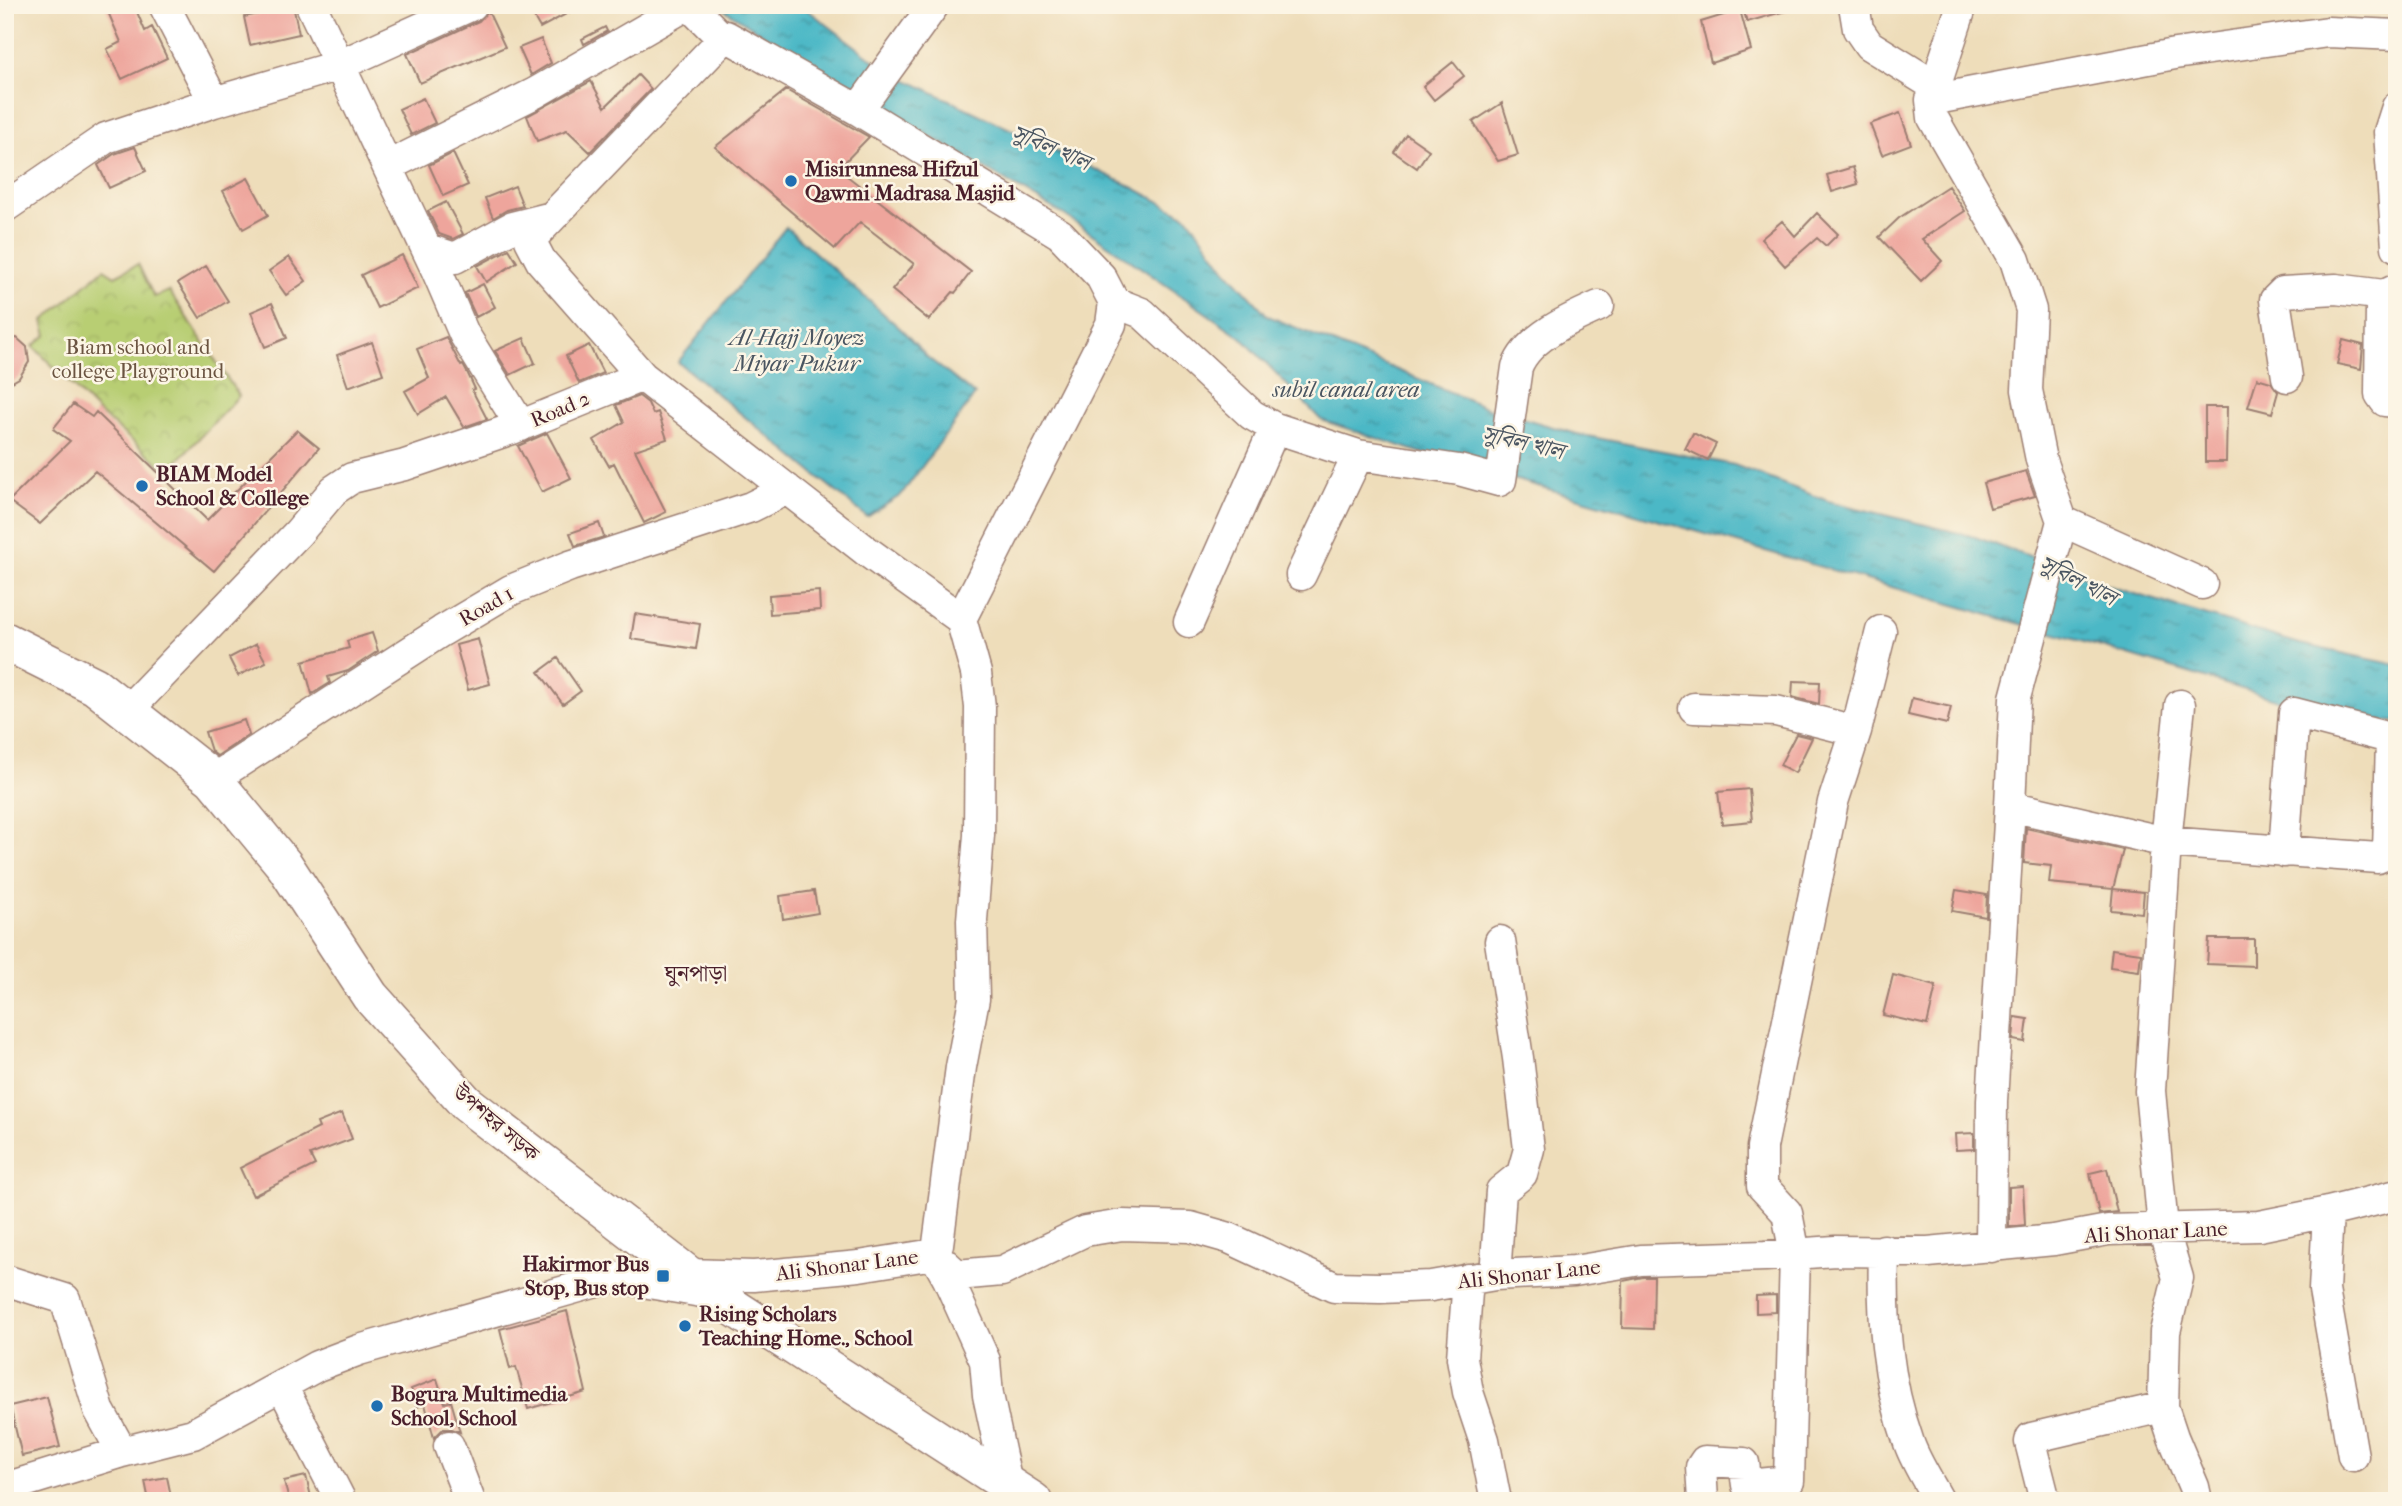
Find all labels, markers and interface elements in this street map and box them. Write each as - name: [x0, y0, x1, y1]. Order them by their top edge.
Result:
- water label: সুবিল খাল: [1007, 118, 1099, 178]
- place label: Misirunnesa Hifzul Qawmi Madrasa Masjid: [804, 157, 1015, 205]
- marker: Misirunnesa Hifzul Qawmi Madrasa Masjid: [783, 173, 799, 189]
- water label: Al-Hajj Moyez Miyar Pukur: [727, 324, 864, 377]
- park label: Biam school and college Playground: [52, 335, 225, 383]
- water label: subil canal area: [1271, 376, 1420, 403]
- street label: Road 2: [527, 386, 593, 432]
- water label: সুবিল খাল: [1479, 419, 1571, 466]
- place label: BIAM Model School & College: [156, 462, 310, 510]
- marker: BIAM Model School & College: [134, 478, 150, 494]
- water label: সুবিল খাল: [2035, 549, 2126, 613]
- street label: Road 1: [455, 581, 517, 631]
- district label: ঘুনপাড়া: [664, 960, 727, 987]
- street label: উপশহর সড়ক: [447, 1079, 545, 1167]
- street label: Ali Shonar Lane: [2083, 1216, 2228, 1248]
- street label: Ali Shonar Lane: [773, 1244, 920, 1286]
- place label: Hakirmor Bus Stop, Bus stop: [522, 1252, 650, 1300]
- street label: Ali Shonar Lane: [1455, 1255, 1602, 1294]
- marker: Hakirmor Bus Stop, Bus stop: [655, 1268, 671, 1284]
- place label: Rising Scholars Teaching Home., School: [698, 1302, 913, 1350]
- marker: Rising Scholars Teaching Home., School: [677, 1318, 693, 1334]
- place label: Bogura Multimedia School, School: [391, 1382, 569, 1430]
- marker: Bogura Multimedia School, School: [369, 1398, 385, 1414]

